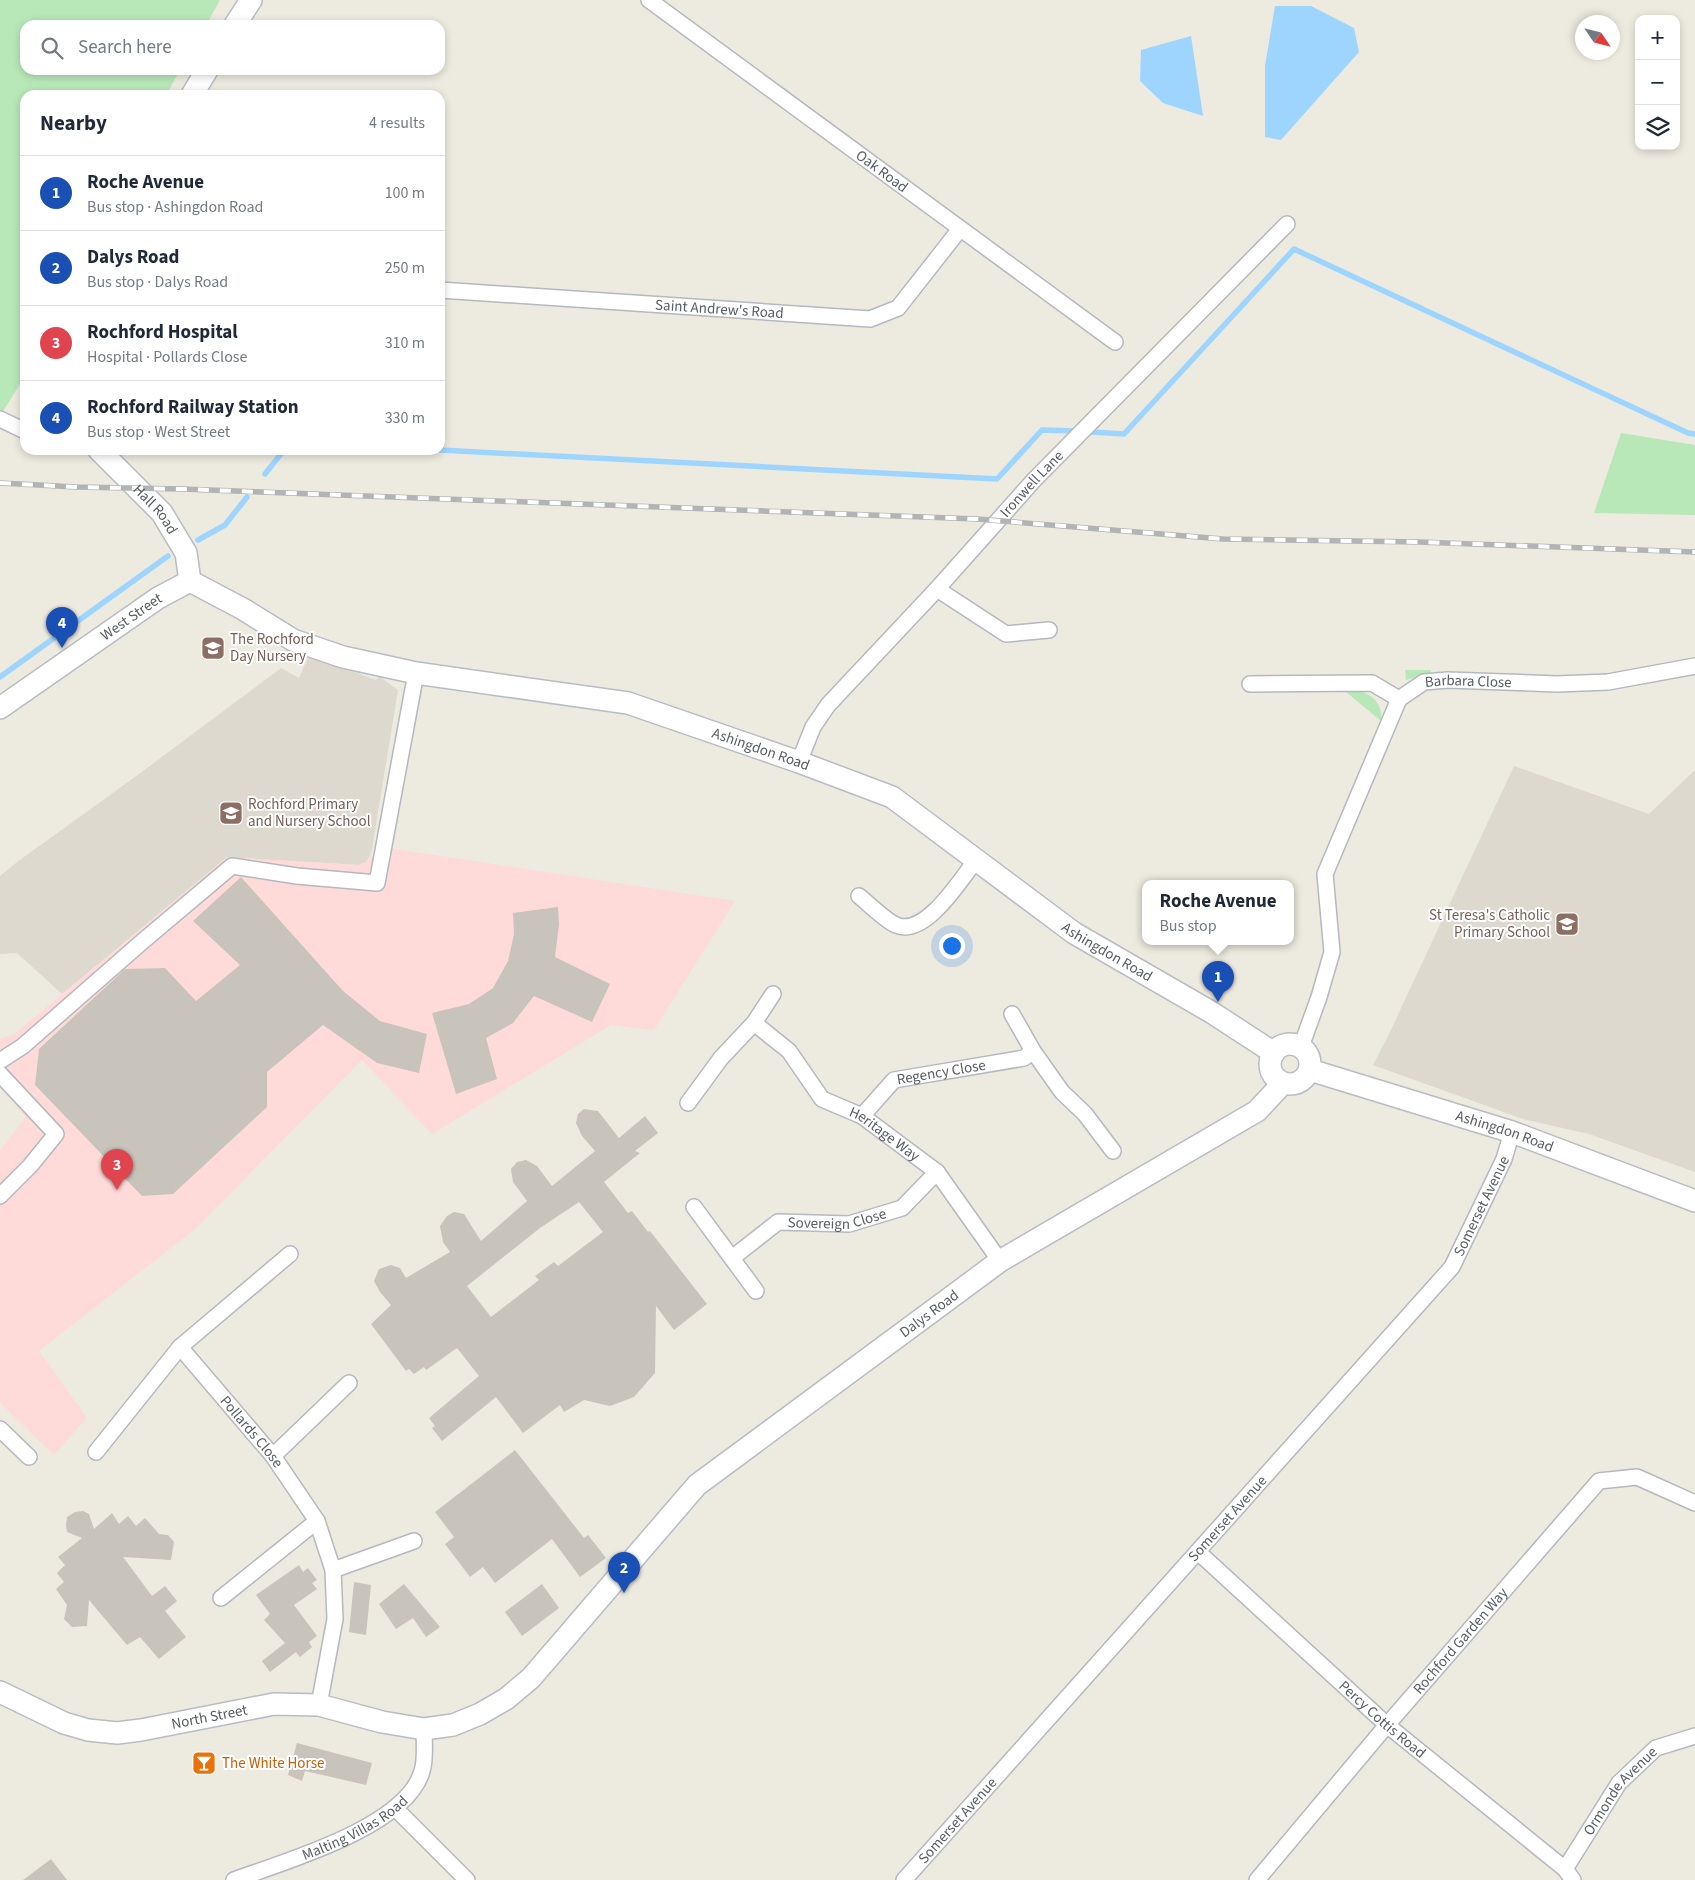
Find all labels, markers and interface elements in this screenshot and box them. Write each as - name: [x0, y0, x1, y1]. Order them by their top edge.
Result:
- north arrow: [1575, 15, 1620, 60]
- map controls: [1635, 15, 1680, 150]
- button: +: [1635, 15, 1680, 60]
- search box: [20, 20, 445, 75]
- icon: search: [38, 34, 66, 62]
- text: Search here: [78, 34, 172, 61]
- button: −: [1635, 60, 1680, 105]
- button: layers: [1635, 105, 1680, 150]
- text: Nearby: [40, 108, 107, 138]
- text: 4 results: [369, 112, 425, 134]
- street label: Oak Road: [851, 145, 912, 198]
- text: Roche Avenue: [87, 169, 204, 196]
- text: 1: [52, 182, 60, 204]
- text: 100 m: [385, 182, 425, 204]
- text: Bus stop · Ashingdon Road: [87, 196, 263, 218]
- text: Dalys Road: [87, 244, 179, 271]
- text: 2: [52, 257, 60, 279]
- text: 250 m: [385, 257, 425, 279]
- text: Bus stop · Dalys Road: [87, 271, 228, 293]
- street label: Saint Andrew's Road: [654, 295, 784, 324]
- text: Rochford Hospital: [87, 319, 238, 346]
- text: 3: [52, 332, 60, 354]
- text: 310 m: [385, 332, 425, 354]
- text: Hospital · Pollards Close: [87, 346, 247, 368]
- text: Rochford Railway Station: [87, 394, 299, 421]
- text: 4: [52, 407, 60, 429]
- text: 330 m: [385, 407, 425, 429]
- text: Bus stop · West Street: [87, 421, 230, 443]
- street label: Ironwell Lane: [995, 446, 1069, 522]
- street label: Hall Road: [128, 480, 182, 538]
- street label: West Street: [96, 588, 166, 646]
- pin: 4: [46, 607, 78, 648]
- place label: The Rochford Day Nursery: [230, 629, 314, 667]
- school or university icon: The Rochford Day Nursery: [200, 635, 226, 661]
- street label: Barbara Close: [1424, 670, 1512, 693]
- street label: Ashingdon Road: [709, 723, 813, 776]
- place label: Rochford Primary and Nursery School: [248, 794, 371, 832]
- school or university icon: Rochford Primary and Nursery School: [218, 800, 244, 826]
- popup: [1142, 880, 1294, 945]
- text: Roche Avenue: [1159, 888, 1277, 915]
- place label: St Teresa's Catholic Primary School: [1429, 905, 1550, 943]
- school or university icon: St Teresa's Catholic Primary School: [1554, 911, 1580, 937]
- text: Bus stop: [1159, 915, 1217, 937]
- street label: Ashingdon Road: [1057, 917, 1156, 987]
- your location: [939, 933, 965, 959]
- pin: 1: [1202, 961, 1234, 1002]
- street label: Regency Close: [895, 1055, 987, 1090]
- street label: Heritage Way: [846, 1102, 924, 1167]
- street label: Ashingdon Road: [1453, 1105, 1556, 1158]
- pin: 3: [101, 1149, 133, 1190]
- street label: Somerset Avenue: [1449, 1152, 1515, 1260]
- street label: Sovereign Close: [787, 1203, 889, 1235]
- street label: Dalys Road: [895, 1285, 963, 1343]
- street label: Pollards Close: [215, 1391, 288, 1472]
- street label: Somerset Avenue: [1183, 1471, 1272, 1566]
- pin: 2: [608, 1552, 640, 1593]
- street label: Rochford Garden Way: [1408, 1583, 1513, 1699]
- street label: Percy Cottis Road: [1334, 1676, 1430, 1763]
- street label: North Street: [170, 1699, 249, 1735]
- street label: Ormonde Avenue: [1579, 1742, 1662, 1840]
- bar icon: The White Horse: [191, 1750, 217, 1776]
- place label: The White Horse: [222, 1753, 324, 1774]
- street label: Somerset Avenue: [913, 1773, 1002, 1868]
- street label: Malting Villas Road: [299, 1791, 413, 1866]

